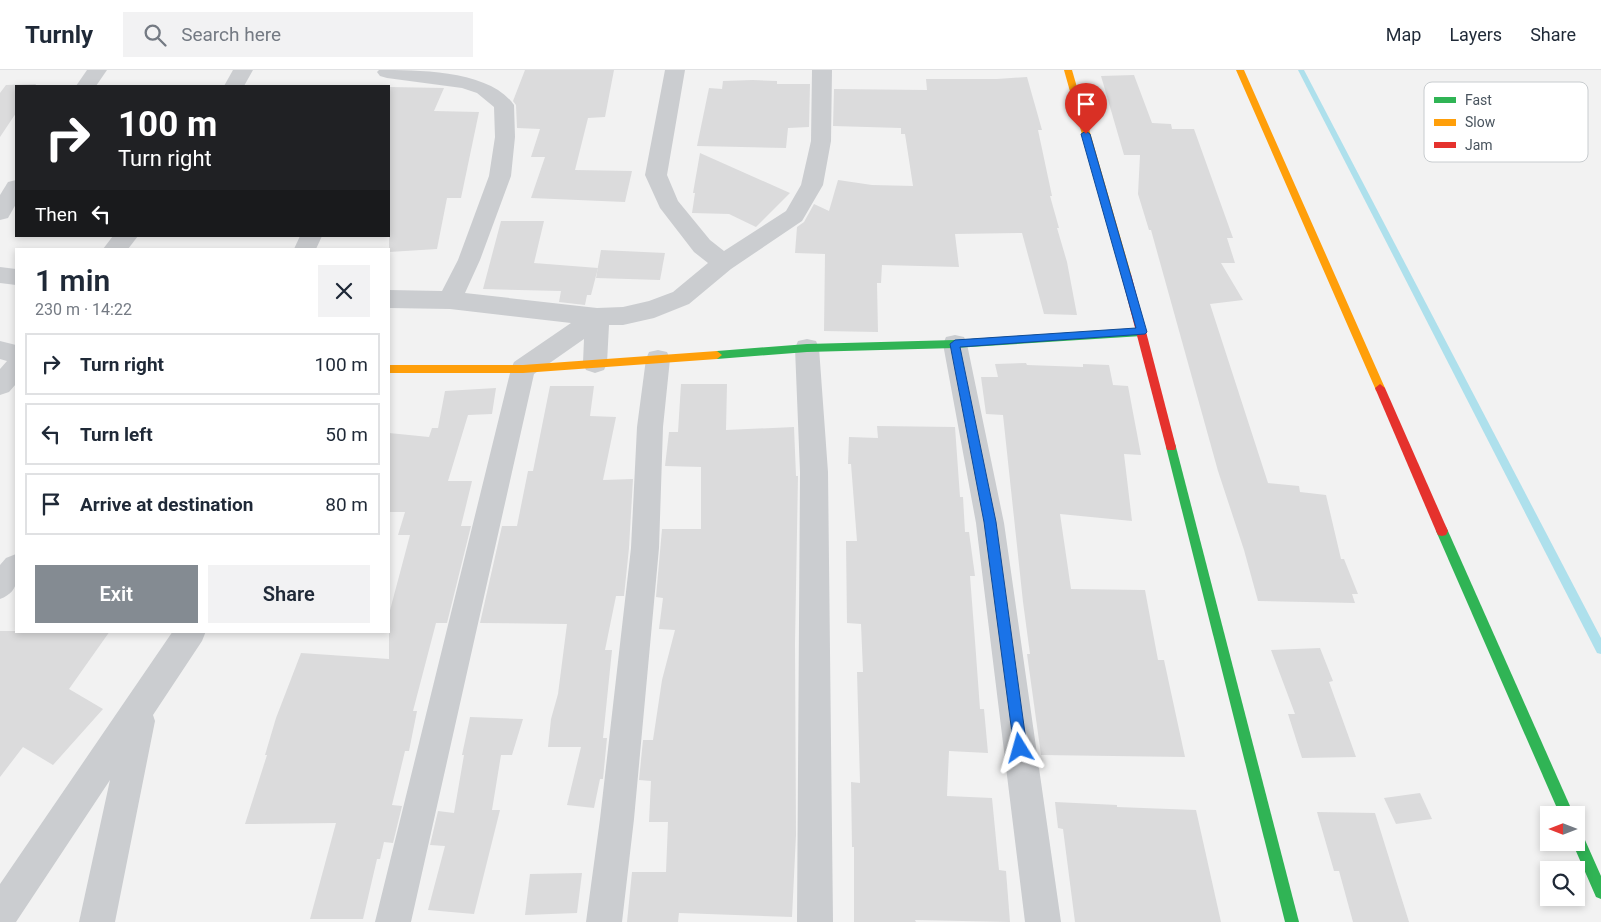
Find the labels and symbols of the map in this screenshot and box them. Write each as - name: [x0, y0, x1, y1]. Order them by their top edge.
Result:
- legend: [1424, 82, 1588, 162]
- pin: [1065, 83, 1107, 134]
- text: Fast: [1465, 92, 1492, 108]
- text: Slow: [1465, 114, 1496, 130]
- text: Jam: [1465, 137, 1493, 153]
- position arrow: [993, 721, 1045, 773]
- north arrow: [1540, 806, 1585, 851]

